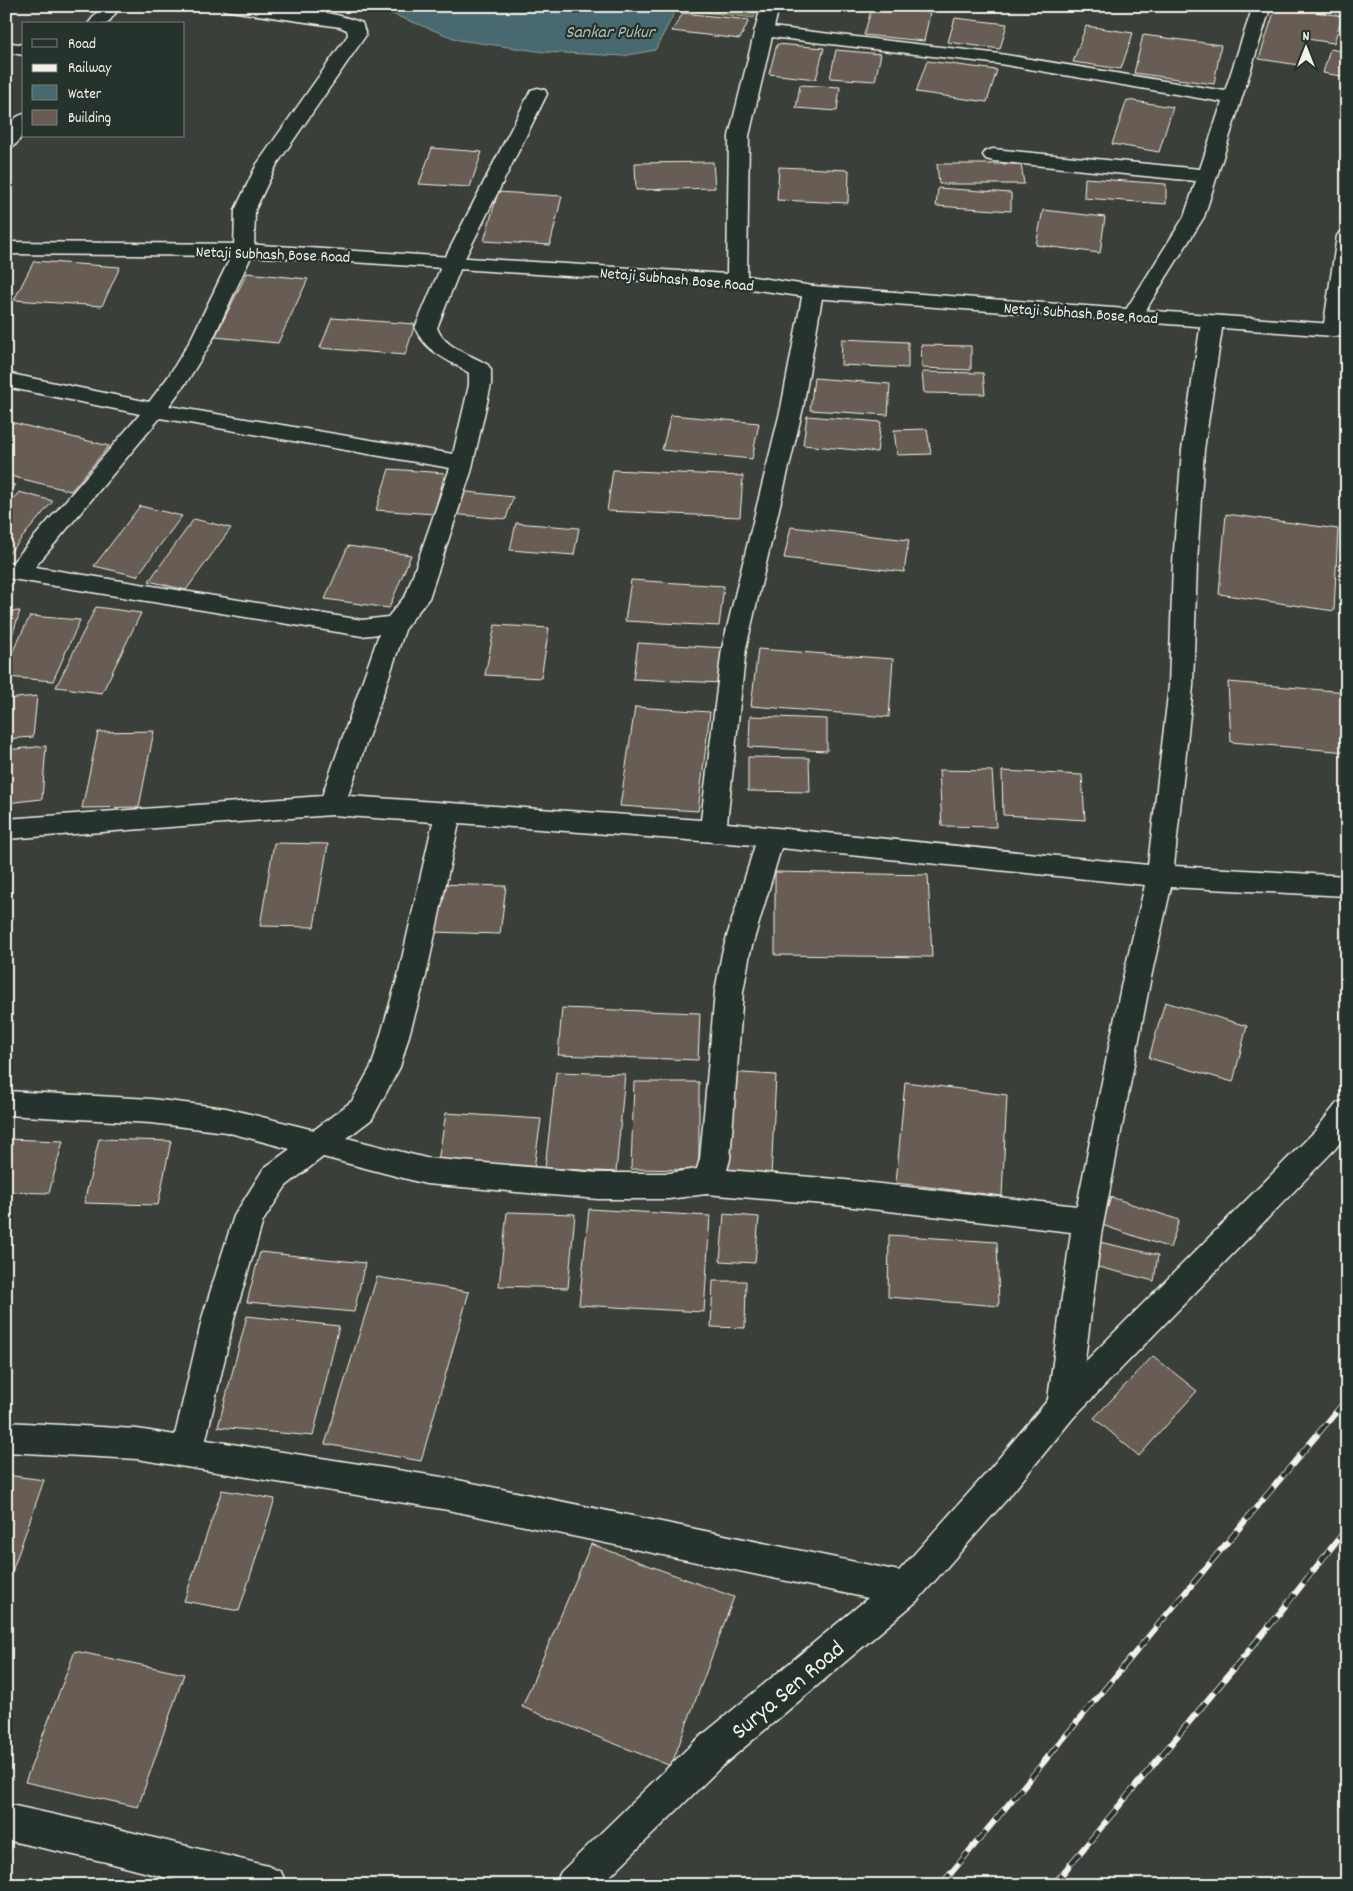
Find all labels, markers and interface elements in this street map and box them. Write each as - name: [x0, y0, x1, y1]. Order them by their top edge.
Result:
- water label: Sankar Pukur: [565, 21, 657, 46]
- legend: [22, 22, 185, 138]
- north arrow: [1280, 22, 1330, 72]
- text: N: [1303, 27, 1310, 47]
- text: Road: [68, 34, 96, 56]
- text: Railway: [68, 58, 112, 80]
- text: Water: [68, 84, 102, 106]
- text: Building: [68, 108, 111, 130]
- street label: Netaji Subhash Bose Road: [195, 241, 351, 270]
- street label: Netaji Subhash Bose Road: [599, 262, 755, 299]
- street label: Netaji Subhash Bose Road: [1003, 298, 1159, 331]
- street label: Surya Sen Road: [725, 1634, 853, 1749]

